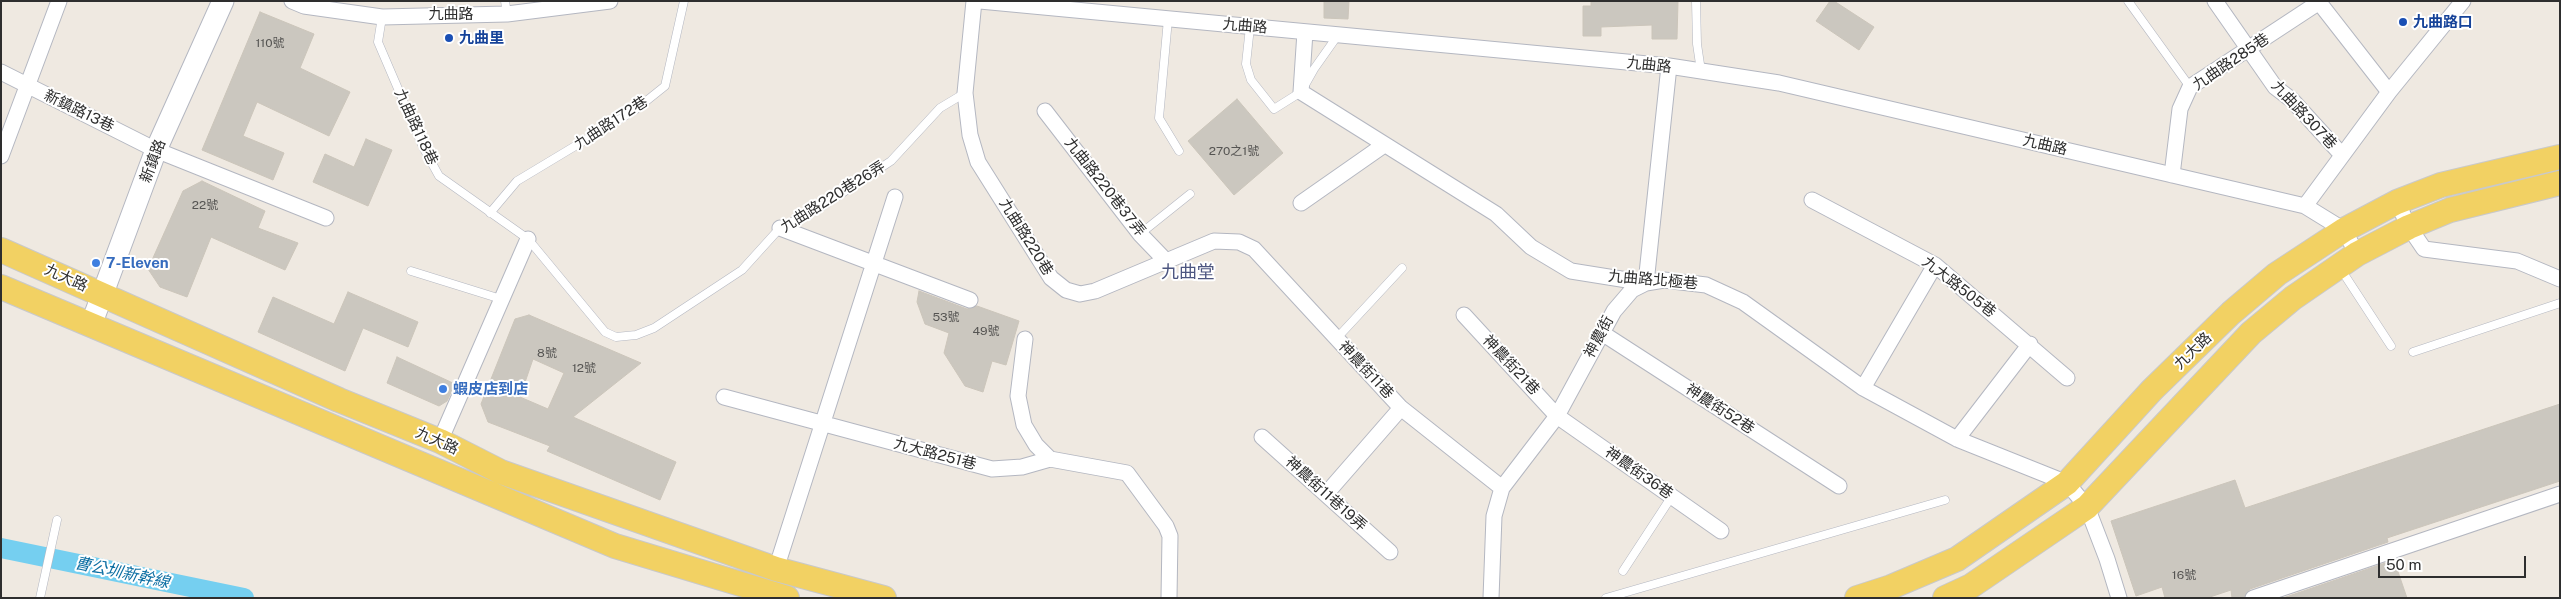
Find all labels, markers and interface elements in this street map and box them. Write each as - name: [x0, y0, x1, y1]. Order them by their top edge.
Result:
- street label: 九曲路: [429, 5, 473, 23]
- place label: 九曲路口: [2413, 13, 2473, 31]
- street label: 九曲路: [1222, 15, 1268, 37]
- marker: 九曲路口: [2397, 16, 2409, 28]
- place label: 九曲里: [459, 29, 504, 47]
- street label: 九曲路285巷: [2189, 30, 2273, 94]
- marker: 九曲里: [443, 32, 455, 44]
- house number: 110號: [255, 36, 285, 50]
- street label: 九曲路: [1626, 54, 1672, 76]
- street label: 九曲路307巷: [2268, 77, 2340, 153]
- street label: 新鎮路13巷: [41, 86, 117, 136]
- street label: 九曲路118巷: [391, 86, 441, 168]
- street label: 九曲路172巷: [571, 93, 651, 153]
- street label: 九曲路: [2021, 131, 2069, 159]
- street label: 九曲路220巷37弄: [1061, 134, 1149, 240]
- street label: 新鎮路: [137, 137, 169, 185]
- house number: 270之1號: [1209, 144, 1259, 158]
- street label: 九曲路220巷26弄: [777, 157, 889, 237]
- street label: 九曲路220巷: [995, 195, 1057, 279]
- house number: 22號: [192, 198, 218, 212]
- street label: 九大路505巷: [1919, 253, 1999, 321]
- place label: 7-Eleven: [106, 254, 169, 272]
- marker: 7-Eleven: [90, 257, 102, 269]
- street label: 九大路: [42, 261, 90, 295]
- district label: 九曲堂: [1161, 261, 1215, 283]
- street label: 九曲路北極巷: [1607, 267, 1699, 293]
- house number: 53號: [932, 310, 960, 324]
- street label: 神農街: [1580, 313, 1618, 361]
- house number: 49號: [972, 324, 1000, 338]
- street label: 九大路: [2171, 329, 2215, 373]
- street label: 神農街21巷: [1479, 331, 1543, 399]
- street label: 神農街11巷: [1335, 337, 1397, 403]
- house number: 8號: [537, 346, 557, 360]
- house number: 12號: [572, 361, 596, 375]
- place label: 蝦皮店到店: [453, 380, 528, 398]
- street label: 神農街52巷: [1682, 380, 1758, 438]
- marker: 蝦皮店到店: [437, 383, 449, 395]
- street label: 九大路: [413, 424, 461, 458]
- street label: 九大路251巷: [892, 434, 978, 474]
- street label: 神農街36巷: [1602, 443, 1676, 503]
- street label: 神農街11巷19弄: [1282, 453, 1370, 535]
- scale bar: [2381, 546, 2528, 578]
- water label: 曹公圳新幹線: [73, 554, 171, 592]
- text: 50 m: [2386, 556, 2421, 573]
- house number: 16號: [2172, 568, 2196, 582]

